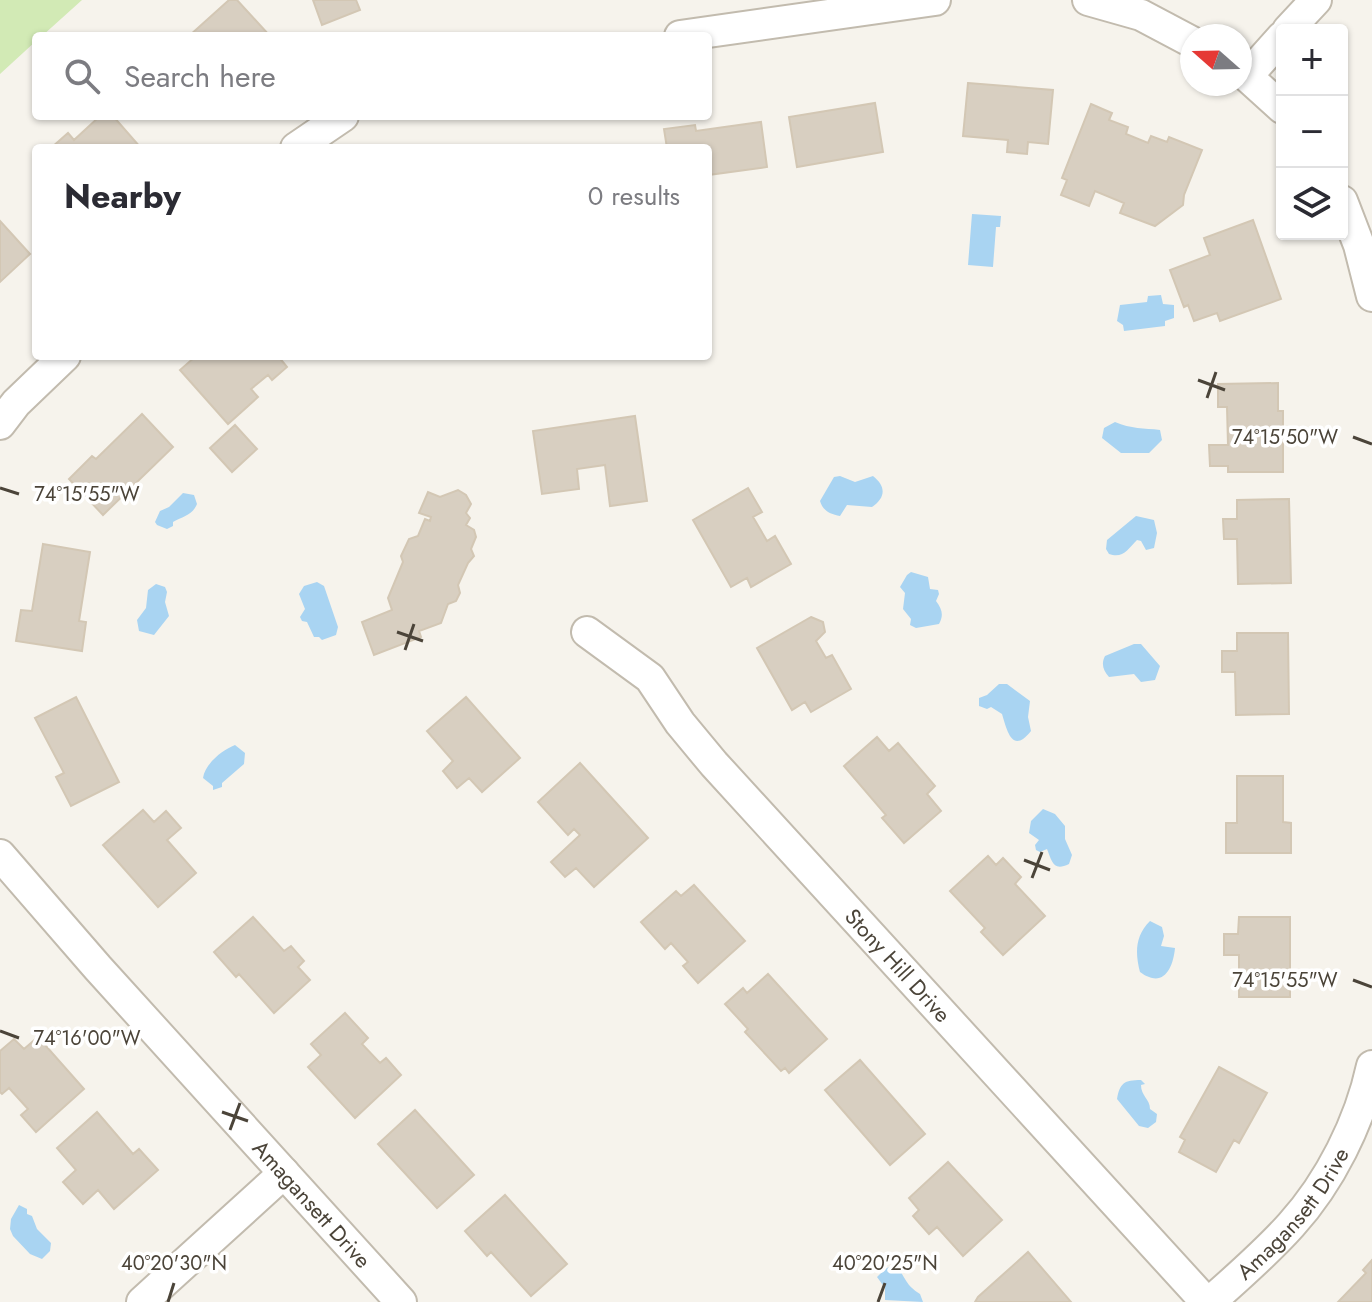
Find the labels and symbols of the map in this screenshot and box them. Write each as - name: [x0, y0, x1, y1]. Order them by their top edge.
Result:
- north arrow: [1180, 24, 1252, 96]
- text: 74°15'50"W: [1232, 423, 1338, 452]
- text: 74°15'55"W: [34, 480, 140, 509]
- street label: Stony Hill Drive: [838, 901, 958, 1029]
- text: 74°15'55"W: [1232, 966, 1338, 995]
- text: 74°16'00"W: [33, 1024, 141, 1053]
- street label: Amagansett Drive: [245, 1133, 379, 1275]
- street label: Amagansett Drive: [1229, 1142, 1356, 1287]
- text: 40°20'30"N: [121, 1249, 227, 1278]
- text: 40°20'25"N: [832, 1249, 938, 1278]

